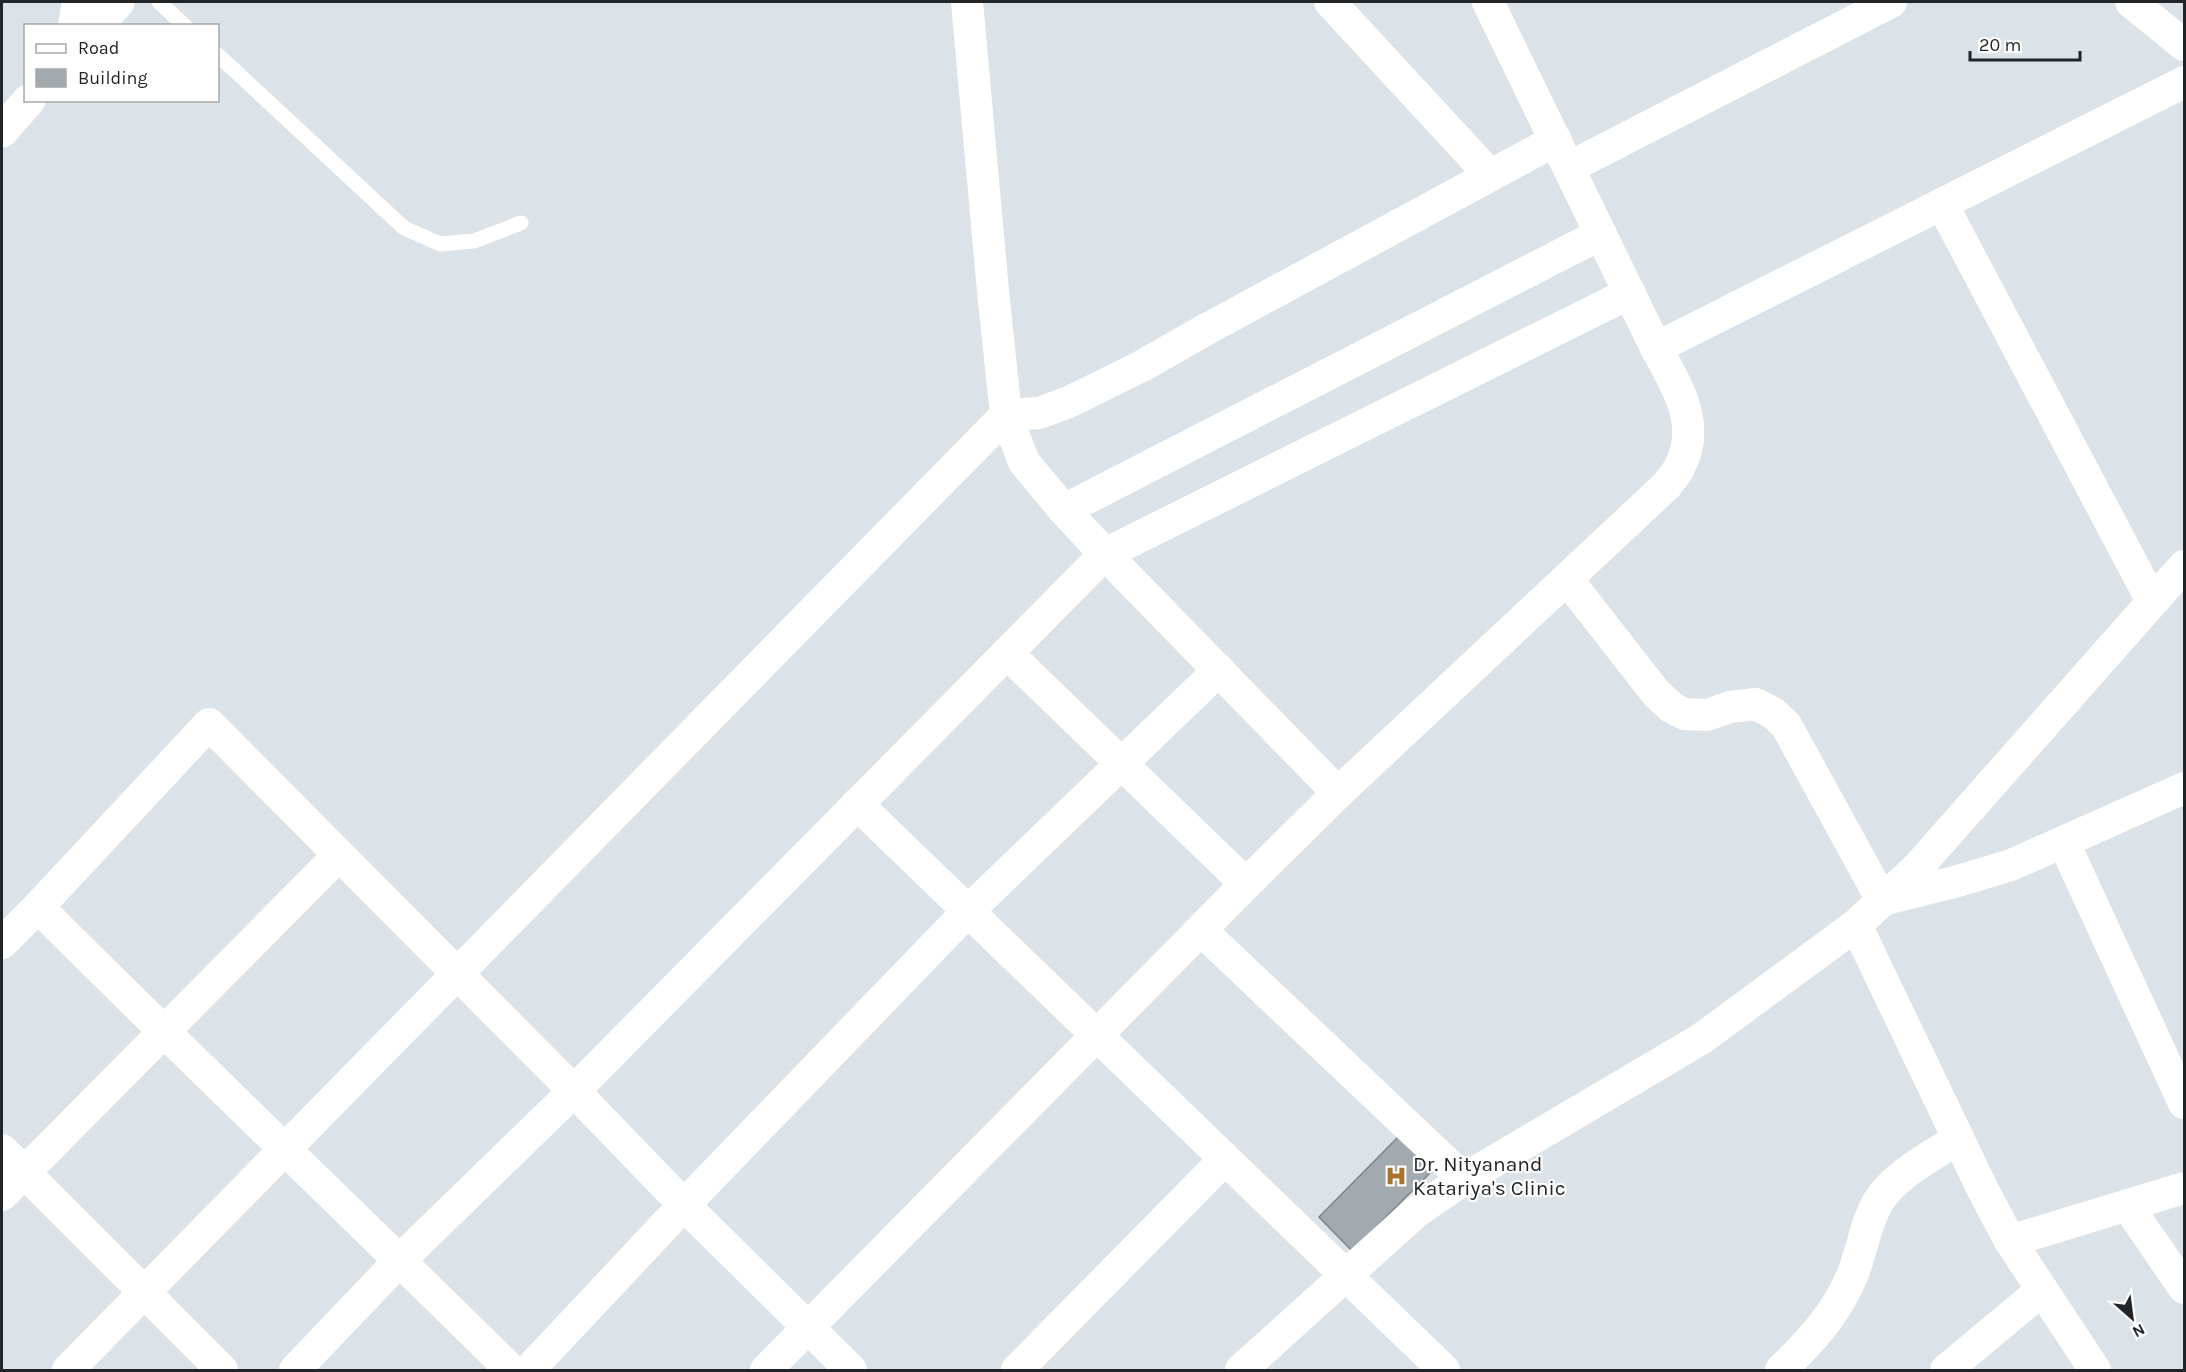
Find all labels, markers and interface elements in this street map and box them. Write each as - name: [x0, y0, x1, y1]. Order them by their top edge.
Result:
- legend: [24, 24, 219, 102]
- scale bar: [1970, 24, 2080, 62]
- text: 20 m: [1979, 34, 2021, 56]
- text: Road: [78, 37, 119, 59]
- text: Building: [78, 67, 148, 89]
- place label: Dr. Nityanand Katariya's Clinic: [1413, 1152, 1566, 1200]
- hospital icon: Dr. Nityanand Katariya's Clinic: [1384, 1164, 1408, 1188]
- north arrow: [2102, 1288, 2162, 1348]
- text: N: [2129, 1320, 2148, 1342]

